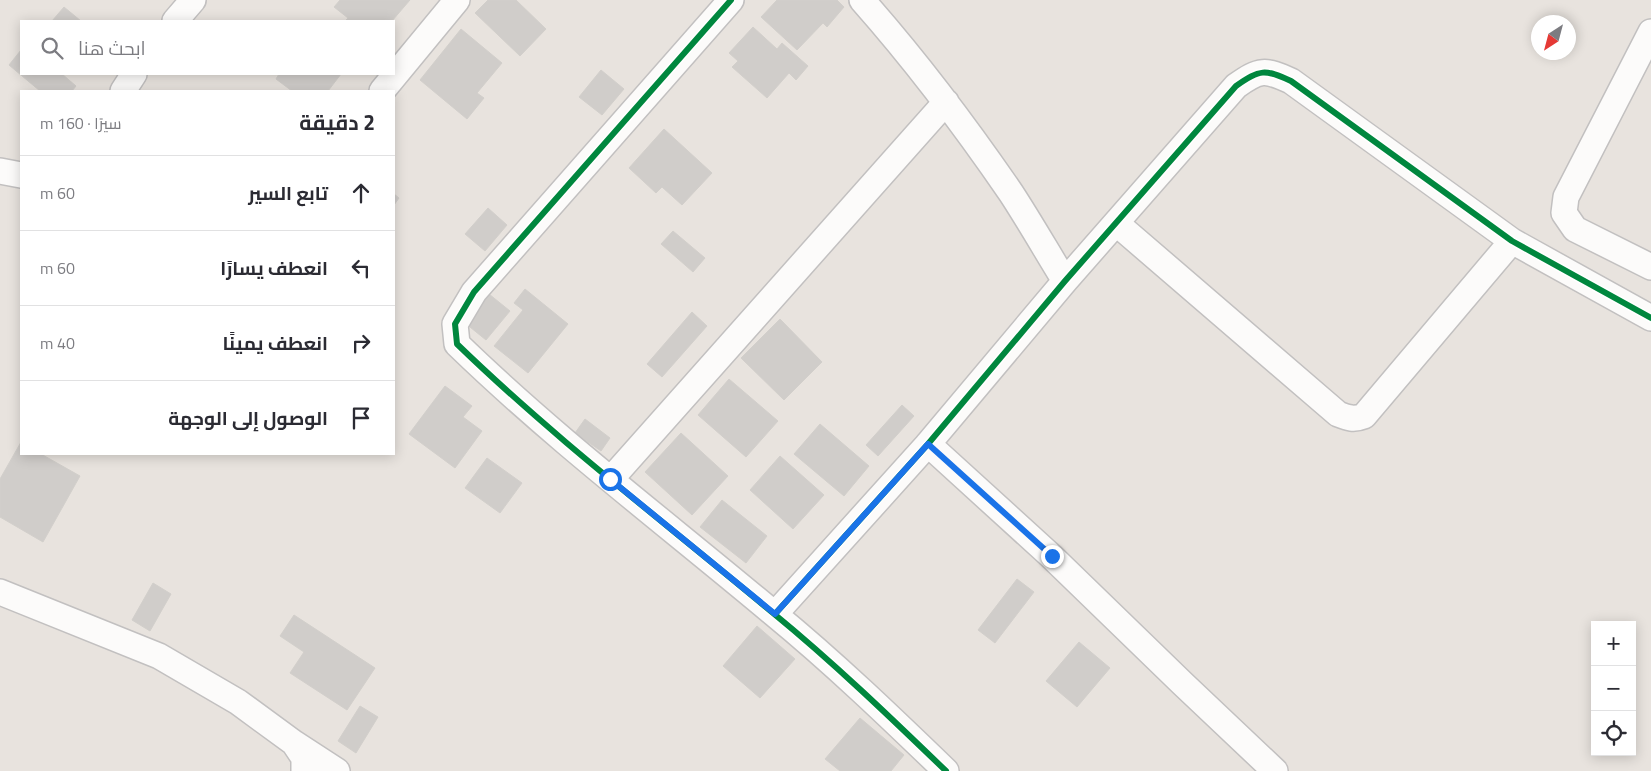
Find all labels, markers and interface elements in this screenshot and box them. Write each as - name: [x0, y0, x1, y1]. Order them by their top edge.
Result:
- north arrow: [1531, 15, 1576, 60]
- search box: [20, 20, 395, 75]
- text: ابحث هنا: [78, 33, 146, 62]
- icon: search: [38, 34, 66, 62]
- text: 2 دقيقة: [299, 106, 375, 138]
- text: سيرًا · 160 m: [40, 111, 121, 135]
- text: تابع السير: [248, 178, 328, 207]
- icon: ahead: [347, 179, 375, 207]
- text: 60 m: [40, 181, 75, 205]
- text: انعطف يسارًا: [220, 253, 328, 282]
- icon: left: [347, 254, 375, 282]
- text: 60 m: [40, 256, 75, 280]
- text: انعطف يمينًا: [223, 328, 328, 357]
- icon: right: [347, 329, 375, 357]
- text: 40 m: [40, 331, 75, 355]
- text: الوصول إلى الوجهة: [168, 403, 328, 432]
- icon: arrive: [347, 404, 375, 432]
- route start: [599, 468, 622, 491]
- route end: [1041, 545, 1064, 568]
- map controls: [1591, 621, 1636, 756]
- button: +: [1591, 621, 1636, 666]
- button: −: [1591, 666, 1636, 711]
- button: locate: [1591, 711, 1636, 756]

